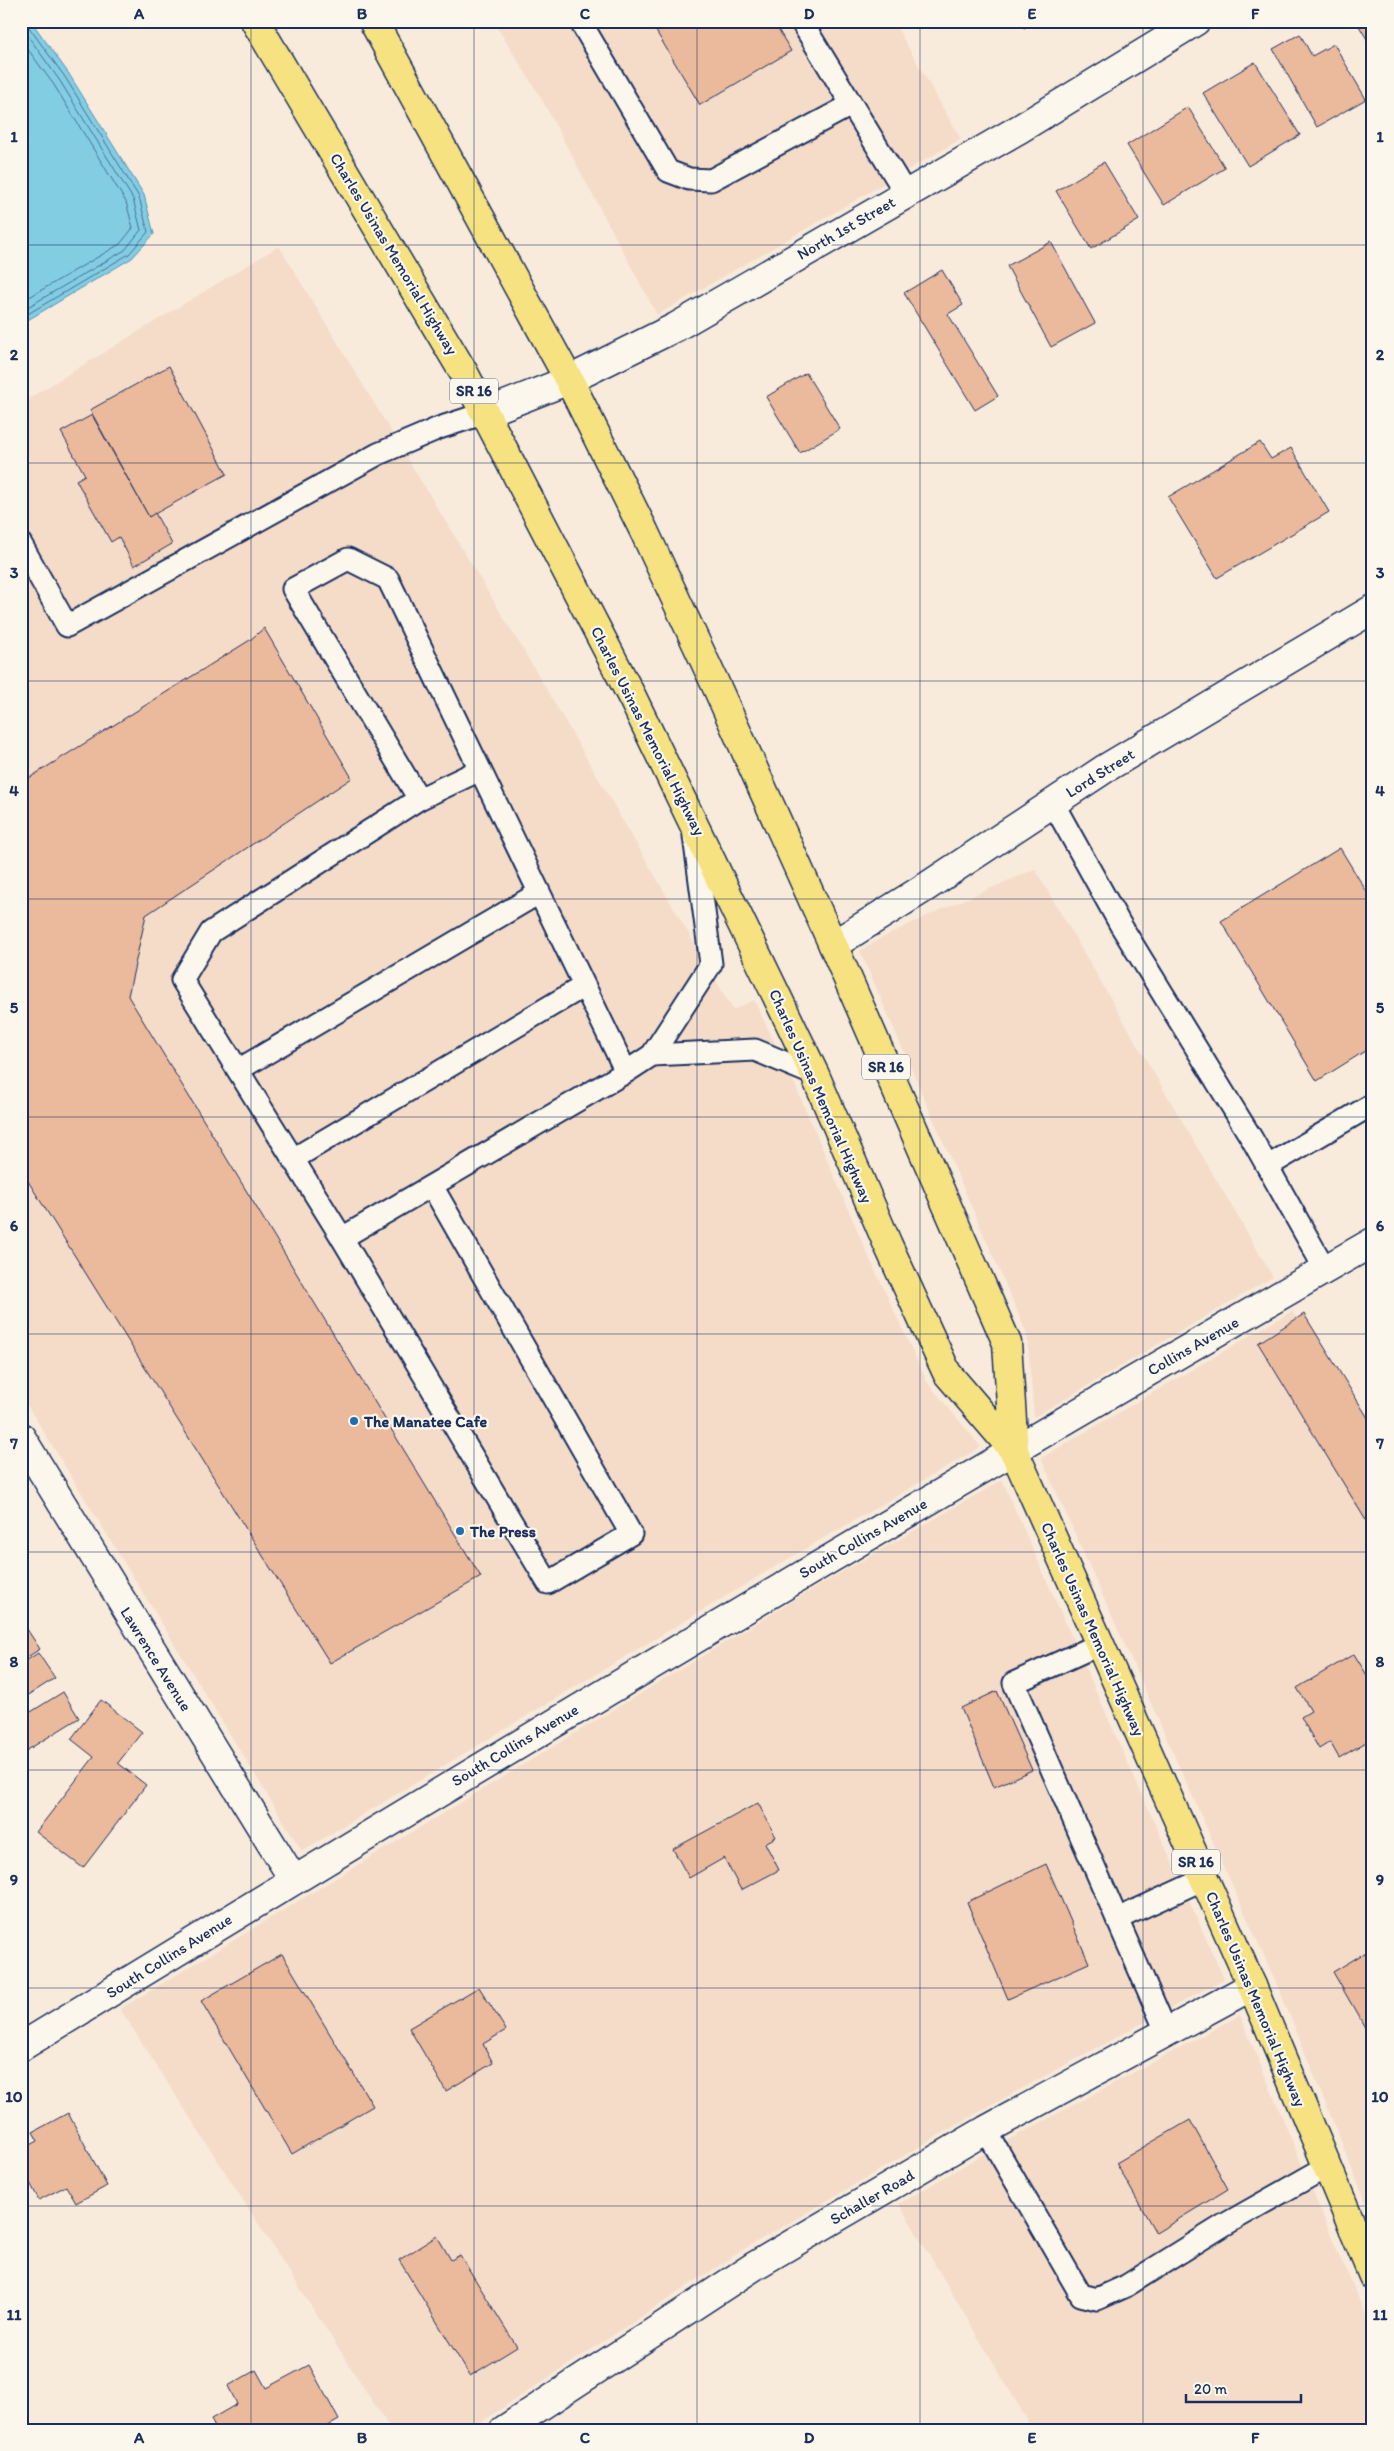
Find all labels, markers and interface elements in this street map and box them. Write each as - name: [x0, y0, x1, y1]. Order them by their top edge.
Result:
- text: A: [133, 4, 145, 23]
- text: B: [357, 4, 368, 23]
- text: C: [580, 4, 591, 23]
- text: D: [804, 4, 815, 23]
- text: E: [1028, 4, 1037, 23]
- text: F: [1251, 4, 1260, 23]
- text: 1: [10, 127, 18, 146]
- text: 1: [1376, 127, 1384, 146]
- street label: Charles Usinas Memorial Highway: [326, 150, 462, 359]
- street label: North 1st Street: [794, 192, 898, 264]
- text: 2: [10, 345, 19, 364]
- text: 2: [1376, 345, 1385, 364]
- road number: SR 16: [450, 378, 498, 404]
- text: 3: [10, 563, 19, 582]
- text: 3: [1376, 563, 1385, 582]
- street label: Charles Usinas Memorial Highway: [587, 623, 709, 839]
- street label: Lord Street: [1062, 744, 1138, 802]
- text: 4: [9, 781, 19, 800]
- text: 4: [1375, 781, 1385, 800]
- street label: Charles Usinas Memorial Highway: [765, 986, 877, 1206]
- text: 5: [10, 998, 19, 1017]
- text: 5: [1376, 998, 1385, 1017]
- road number: SR 16: [862, 1054, 910, 1080]
- text: 6: [10, 1216, 19, 1235]
- text: 6: [1376, 1216, 1385, 1235]
- street label: Collins Avenue: [1144, 1312, 1242, 1380]
- place label: The Manatee Cafe: [363, 1412, 488, 1431]
- marker: The Manatee Cafe: [348, 1415, 360, 1427]
- text: 7: [9, 1434, 18, 1453]
- text: 7: [1375, 1434, 1384, 1453]
- street label: South Collins Avenue: [796, 1494, 930, 1582]
- street label: Charles Usinas Memorial Highway: [1037, 1519, 1149, 1739]
- place label: The Press: [469, 1522, 536, 1541]
- marker: The Press: [454, 1525, 466, 1537]
- street label: Lawrence Avenue: [116, 1603, 196, 1715]
- text: 8: [10, 1652, 19, 1671]
- text: 8: [1376, 1652, 1385, 1671]
- street label: South Collins Avenue: [448, 1700, 582, 1790]
- road number: SR 16: [1172, 1850, 1220, 1874]
- text: 9: [10, 1870, 18, 1889]
- text: 9: [1376, 1870, 1384, 1889]
- street label: Charles Usinas Memorial Highway: [1202, 1888, 1310, 2110]
- street label: South Collins Avenue: [103, 1910, 235, 2002]
- text: 10: [5, 2087, 23, 2106]
- text: 10: [1371, 2087, 1389, 2106]
- street label: Schaller Road: [826, 2165, 918, 2229]
- text: 11: [7, 2305, 22, 2324]
- text: 11: [1373, 2305, 1388, 2324]
- scale bar: [1186, 2371, 1302, 2403]
- text: 20 m: [1194, 2380, 1228, 2398]
- text: A: [133, 2428, 145, 2447]
- text: B: [357, 2428, 368, 2447]
- text: C: [580, 2428, 591, 2447]
- text: D: [804, 2428, 815, 2447]
- text: E: [1028, 2428, 1037, 2447]
- text: F: [1251, 2428, 1260, 2447]

